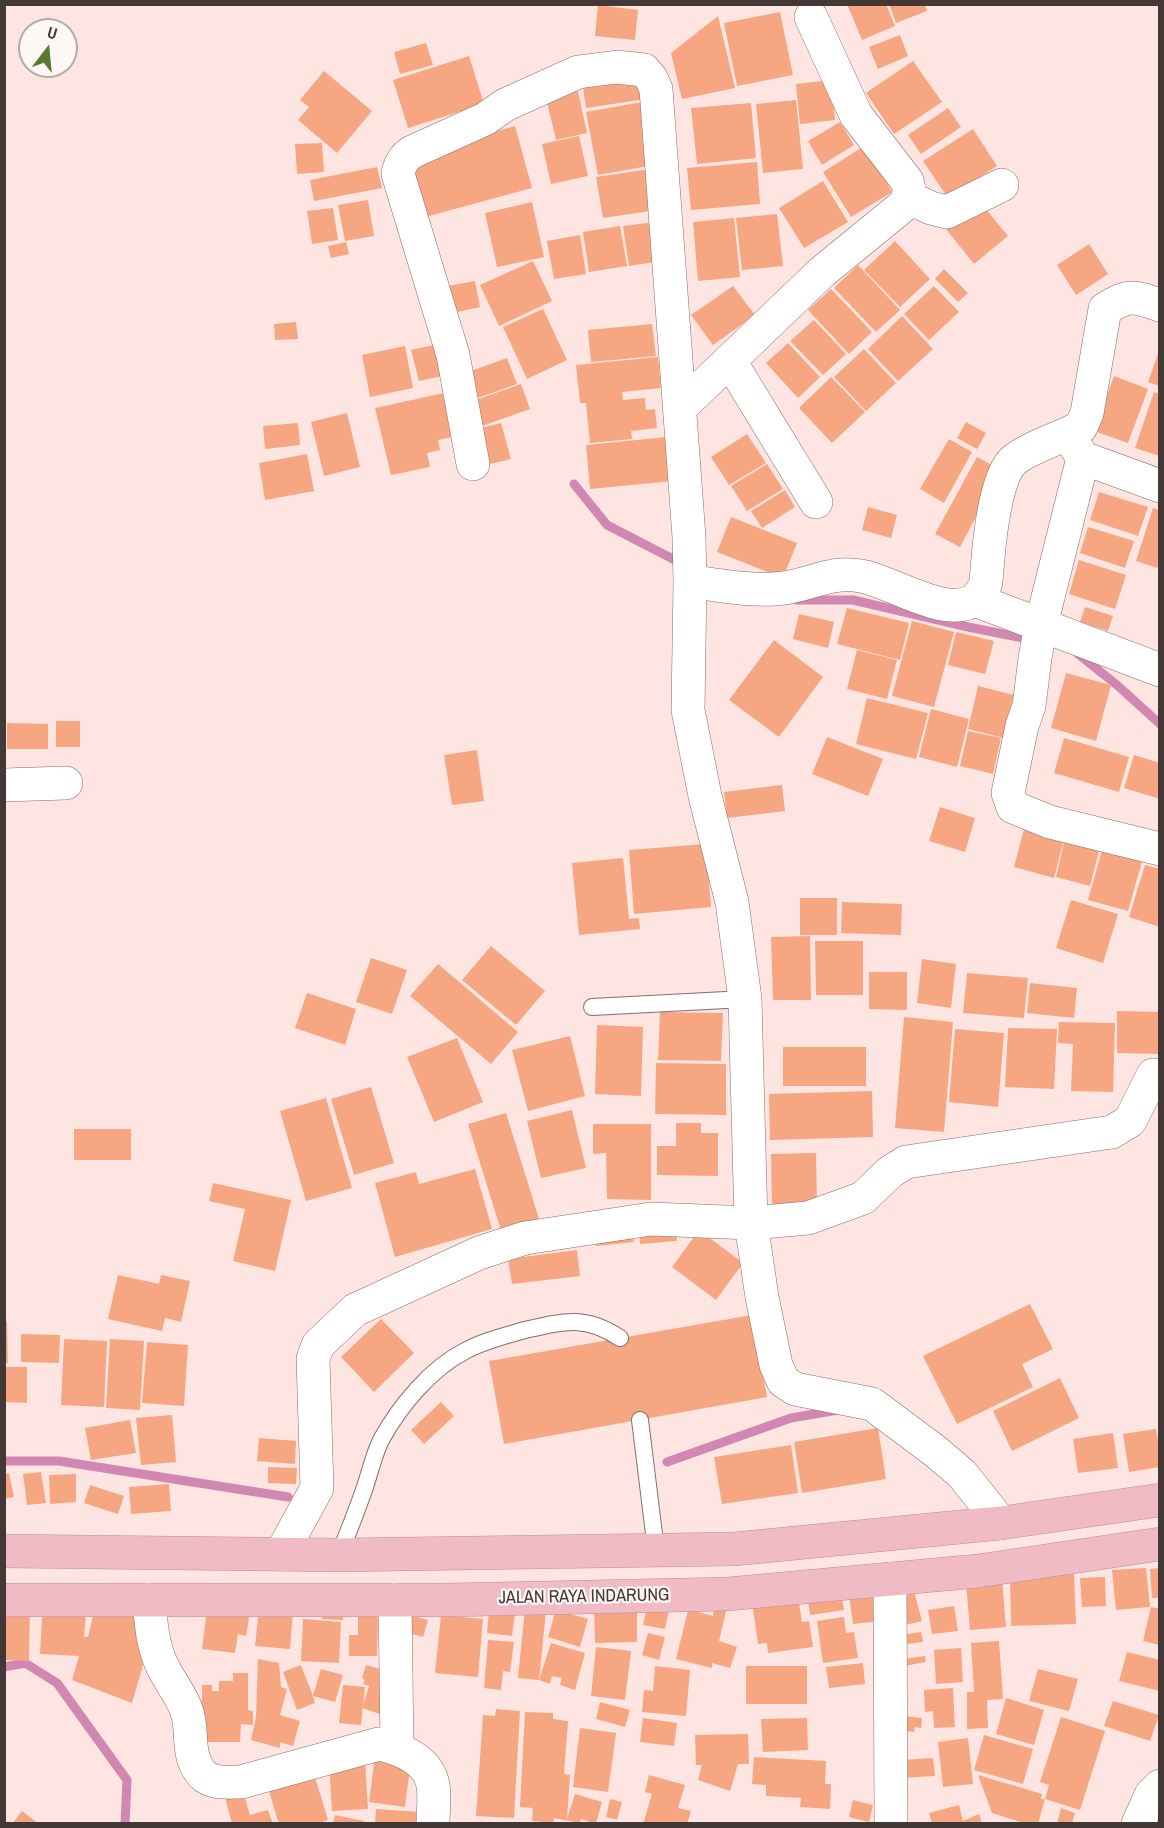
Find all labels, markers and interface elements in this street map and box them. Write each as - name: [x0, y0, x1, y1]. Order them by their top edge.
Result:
- north arrow: [18, 18, 78, 78]
- text: U: [45, 21, 60, 44]
- street label: JALAN RAYA INDARUNG: [498, 1585, 670, 1609]

